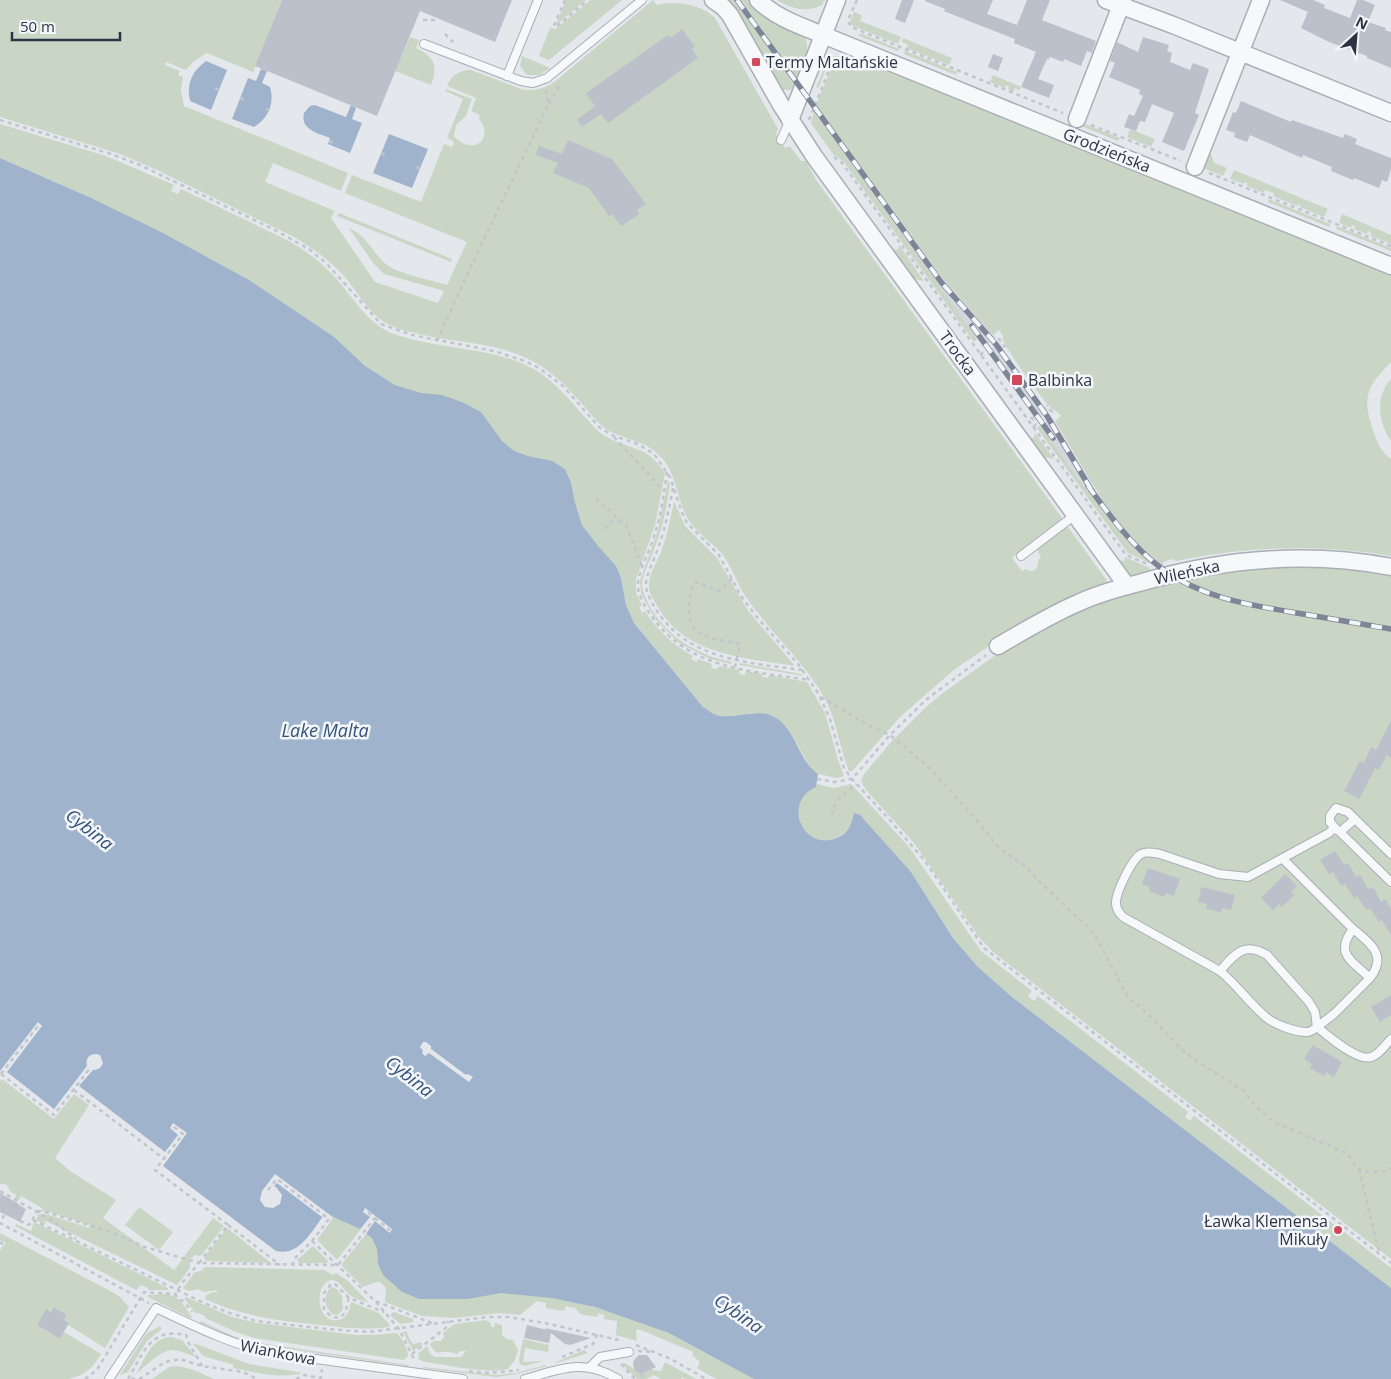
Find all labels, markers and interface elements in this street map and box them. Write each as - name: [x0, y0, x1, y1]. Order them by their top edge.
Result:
- scale bar: [12, 10, 120, 42]
- north arrow: [1331, 10, 1381, 60]
- text: N: [1353, 12, 1371, 34]
- text: 50 m: [20, 16, 55, 36]
- place label: Termy Maltańskie: [766, 51, 898, 73]
- marker: Termy Maltańskie: [750, 56, 762, 68]
- street label: Grodzieńska: [1060, 122, 1154, 178]
- street label: Trocka: [934, 326, 982, 380]
- place label: Balbinka: [1028, 369, 1092, 391]
- marker: Balbinka: [1010, 373, 1024, 387]
- street label: Wileńska: [1152, 554, 1222, 590]
- water label: Lake Malta: [281, 718, 369, 742]
- water label: Cybina: [61, 803, 119, 855]
- water label: Cybina: [381, 1050, 439, 1102]
- place label: Ławka Klemensa Mikuły: [1204, 1210, 1329, 1250]
- marker: Ławka Klemensa Mikuły: [1332, 1224, 1344, 1236]
- water label: Cybina: [710, 1288, 768, 1338]
- street label: Wiankowa: [238, 1334, 318, 1370]

